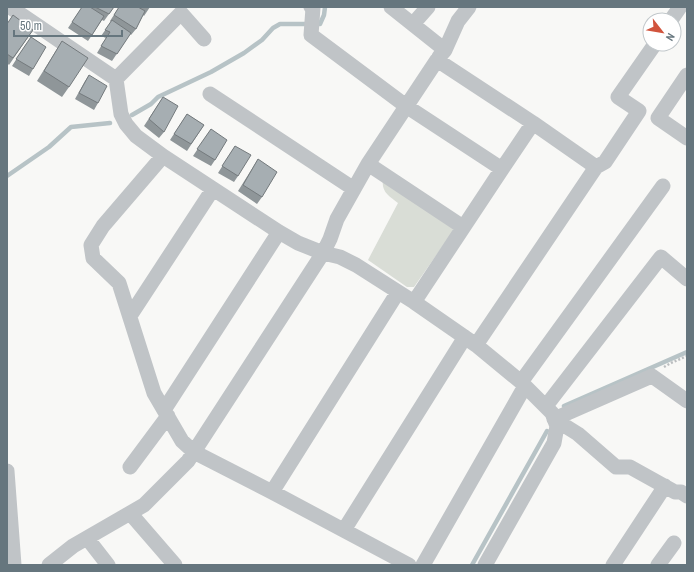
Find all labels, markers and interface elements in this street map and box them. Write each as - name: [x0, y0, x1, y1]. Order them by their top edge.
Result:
- scale bar: [14, 12, 122, 38]
- north arrow: [642, 12, 682, 52]
- text: 50 m: [20, 18, 42, 34]
- text: N: [663, 31, 678, 44]

